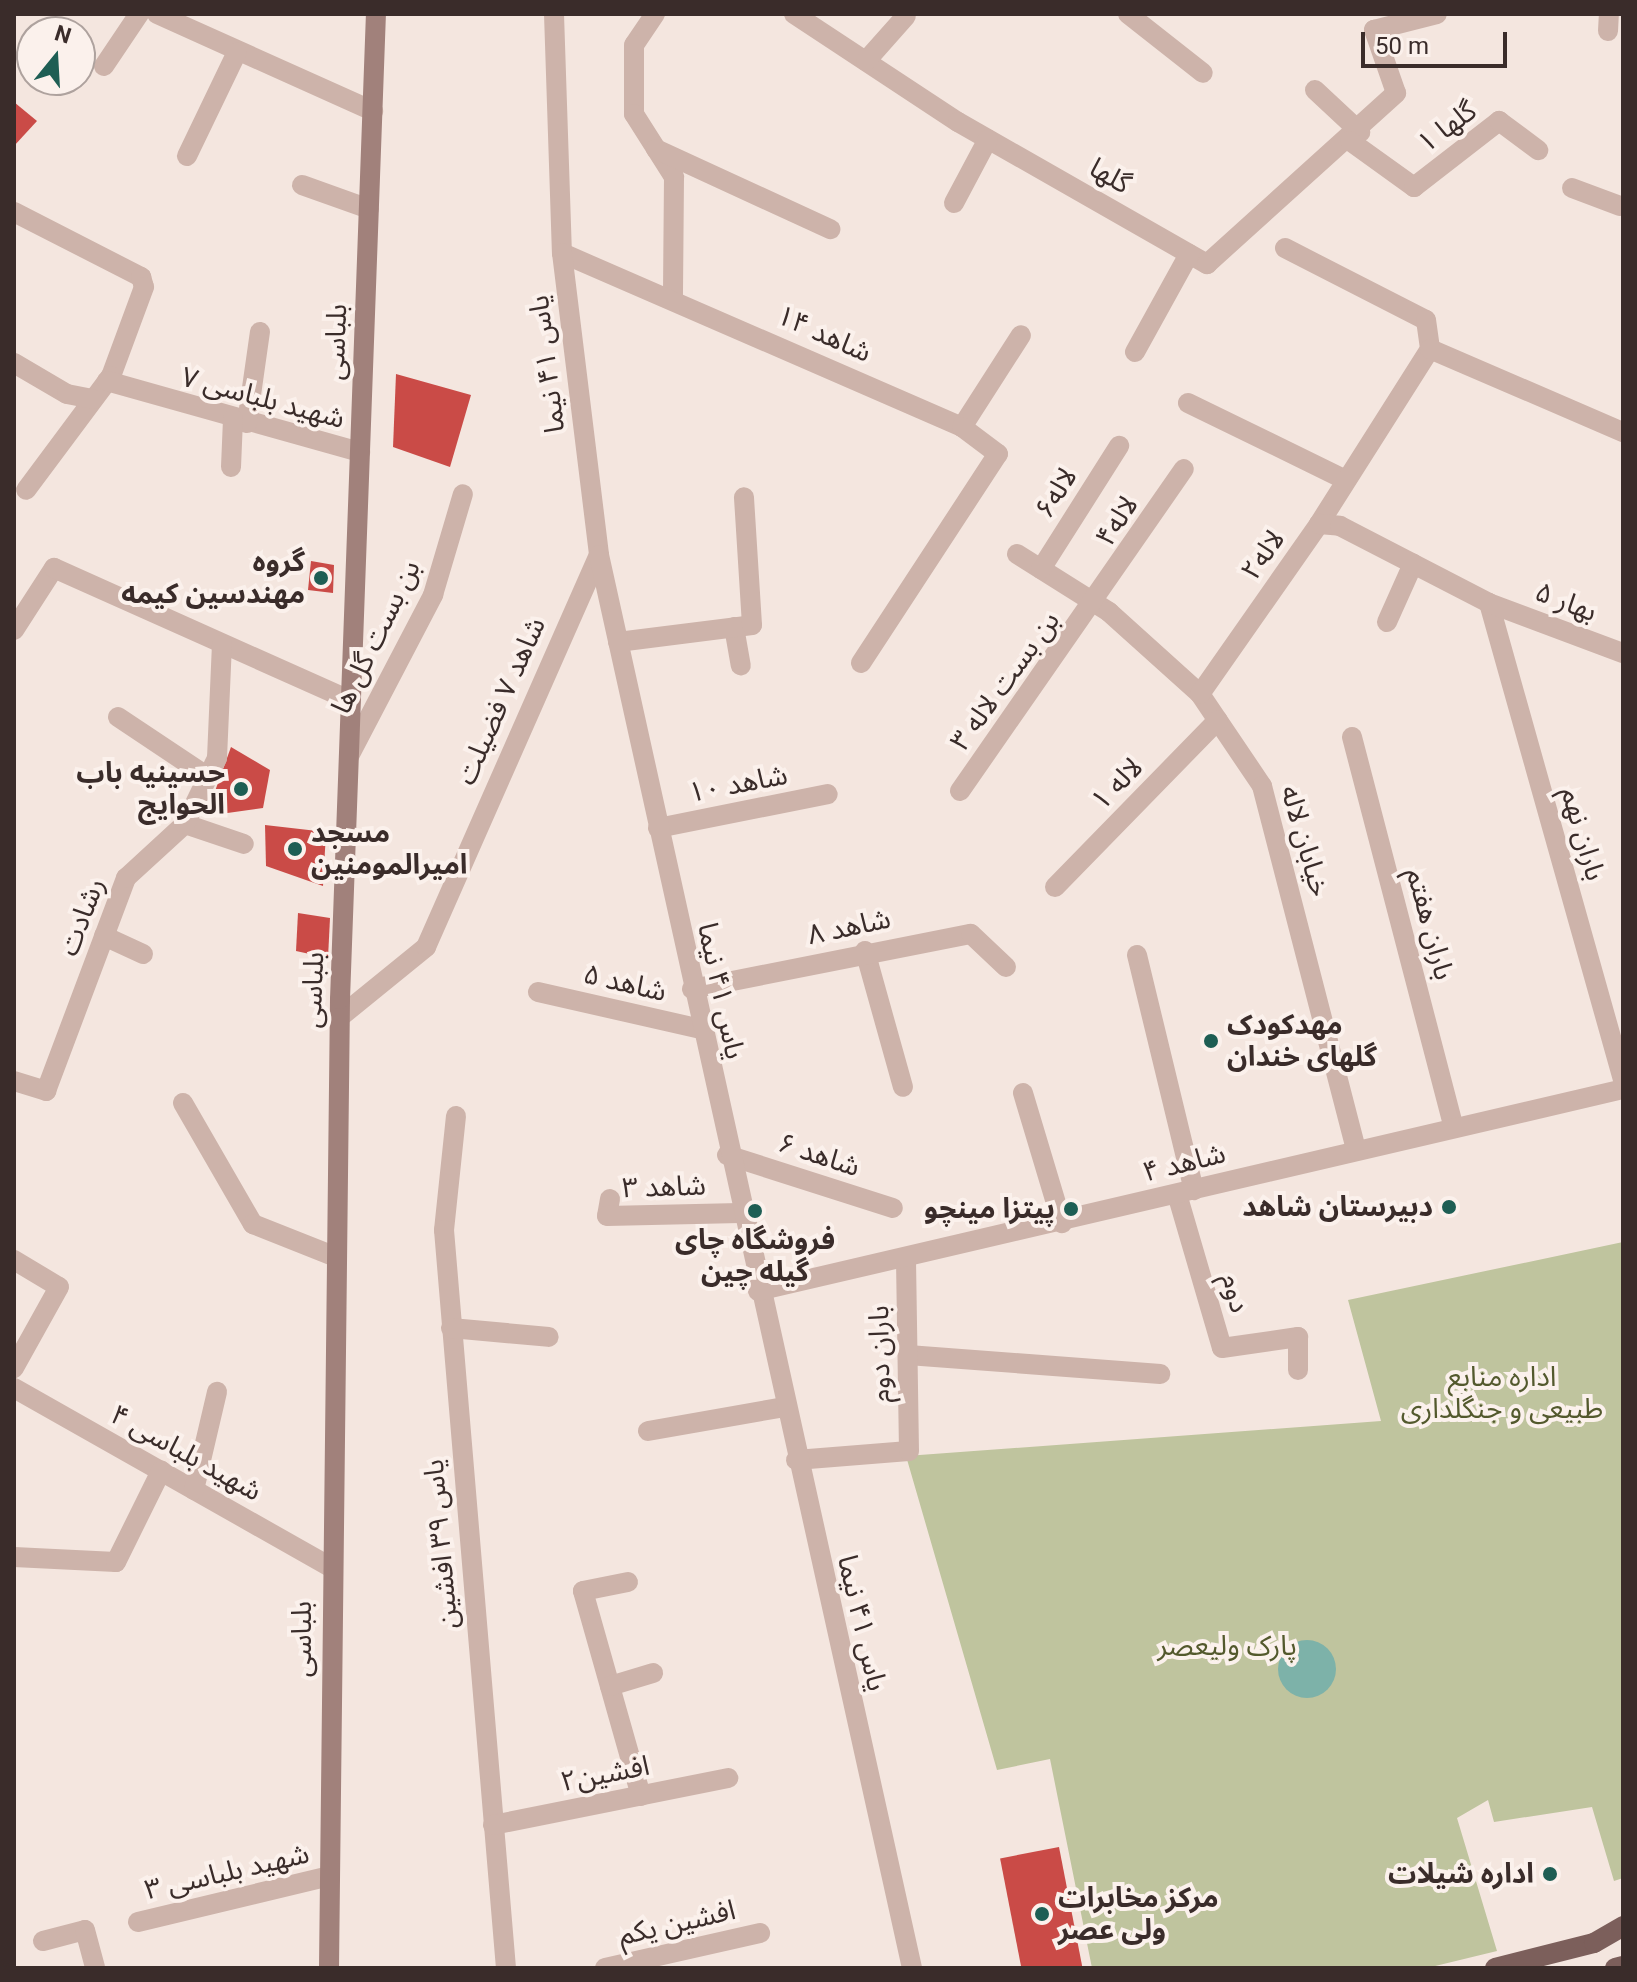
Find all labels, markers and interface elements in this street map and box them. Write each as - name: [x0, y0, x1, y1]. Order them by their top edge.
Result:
- north arrow: [16, 16, 96, 96]
- scale bar: [1365, 16, 1511, 66]
- text: N: [52, 20, 74, 49]
- text: 50 m: [1375, 32, 1429, 60]
- street label: گلها ۱: [1411, 94, 1483, 160]
- street label: گلها: [1083, 151, 1137, 201]
- street label: یاس ۴۱ نیما: [522, 293, 572, 435]
- street label: شاهد ۱۴: [771, 298, 877, 370]
- street label: بلباسی: [318, 303, 354, 381]
- street label: شهید بلباسی ۷: [178, 360, 348, 436]
- street label: لاله۶: [1028, 462, 1084, 524]
- street label: لاله۴: [1088, 490, 1146, 552]
- street label: لاله۲: [1234, 524, 1292, 586]
- place label: گروه مهندسین کیمه: [121, 545, 305, 611]
- street label: بن بست گل ها: [324, 555, 428, 719]
- marker: گروه مهندسین کیمه: [312, 569, 330, 587]
- street label: بهار ۵: [1531, 575, 1601, 629]
- street label: بن بست لاله ۳: [943, 605, 1067, 757]
- street label: شاهد ۷ فضیلت: [449, 612, 553, 790]
- street label: لاله ۱: [1084, 751, 1150, 817]
- place label: حسینیه باب الحوایج: [76, 756, 225, 822]
- street label: شاهد ۱۰: [686, 758, 790, 810]
- marker: حسینیه باب الحوایج: [232, 780, 250, 798]
- street label: خیابان لاله: [1273, 782, 1337, 900]
- street label: باران نهم: [1554, 783, 1612, 885]
- place label: مسجد امیرالمومنین: [311, 816, 467, 882]
- marker: مسجد امیرالمومنین: [286, 840, 304, 858]
- street label: باران هفتم: [1399, 865, 1461, 983]
- street label: رشادت: [52, 873, 112, 961]
- street label: شاهد ۸: [804, 902, 894, 952]
- street label: یاس ۴۱ نیما: [690, 920, 752, 1062]
- street label: بلباسی: [295, 951, 331, 1029]
- street label: شاهد ۵: [580, 957, 670, 1009]
- place label: مهدکودک گلهای خندان: [1227, 1008, 1377, 1074]
- marker: مهدکودک گلهای خندان: [1202, 1032, 1220, 1050]
- street label: شاهد ۶: [774, 1126, 864, 1184]
- street label: شاهد ۴: [1139, 1137, 1229, 1189]
- street label: شاهد ۳: [621, 1169, 707, 1205]
- place label: دبیرستان شاهد: [1242, 1190, 1433, 1224]
- place label: پیتزا مینچو: [924, 1192, 1055, 1226]
- marker: دبیرستان شاهد: [1440, 1198, 1458, 1216]
- marker: پیتزا مینچو: [1062, 1200, 1080, 1218]
- marker: فروشگاه چای گیله‌ چین: [746, 1202, 764, 1220]
- place label: فروشگاه چای گیله‌ چین: [675, 1223, 835, 1289]
- street label: دوم: [1213, 1269, 1257, 1317]
- street label: باران دوم: [862, 1305, 898, 1403]
- park label: اداره منابع طبیعی و جنگلداری: [1401, 1360, 1603, 1426]
- street label: شهید بلباسی ۴: [105, 1398, 267, 1508]
- street label: یاس ۳۹ افشین: [417, 1458, 465, 1630]
- street label: یاس ۴۱ نیما: [830, 1552, 894, 1694]
- street label: بلباسی: [285, 1601, 319, 1677]
- park label: پارک ولیعصر: [1157, 1629, 1297, 1663]
- street label: افشین۲: [558, 1749, 652, 1799]
- street label: شهید بلباسی ۳: [142, 1837, 312, 1907]
- place label: اداره شیلات: [1388, 1857, 1534, 1891]
- marker: اداره شیلات: [1541, 1865, 1559, 1883]
- place label: مرکز مخابرات ولی عصر: [1058, 1881, 1219, 1947]
- street label: افشین یکم: [615, 1893, 739, 1953]
- marker: مرکز مخابرات ولی عصر: [1033, 1905, 1051, 1923]

